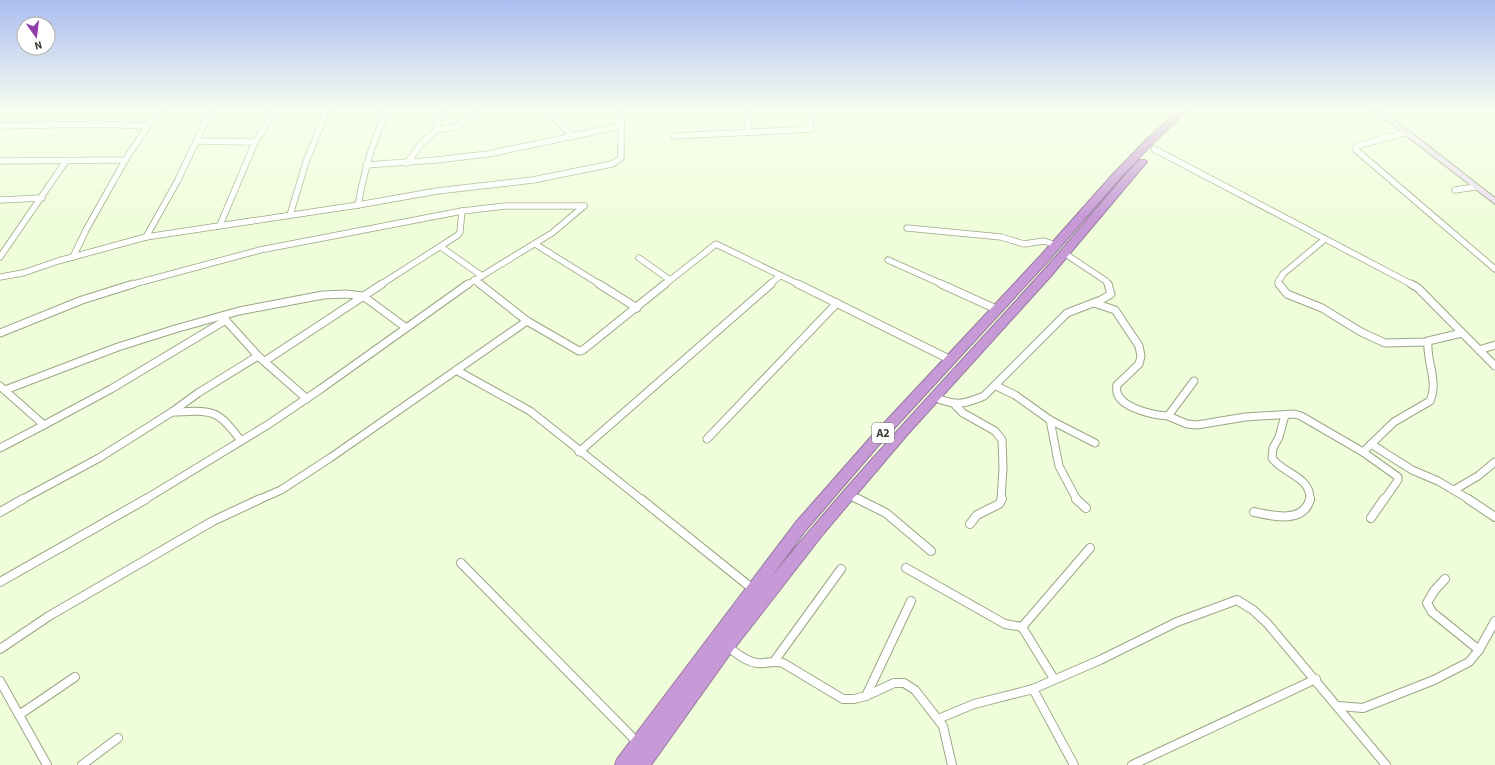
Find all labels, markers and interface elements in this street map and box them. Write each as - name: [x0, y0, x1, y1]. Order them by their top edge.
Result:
- north arrow: [16, 16, 56, 56]
- text: N: [33, 37, 44, 53]
- road number: A2: [872, 423, 894, 443]

